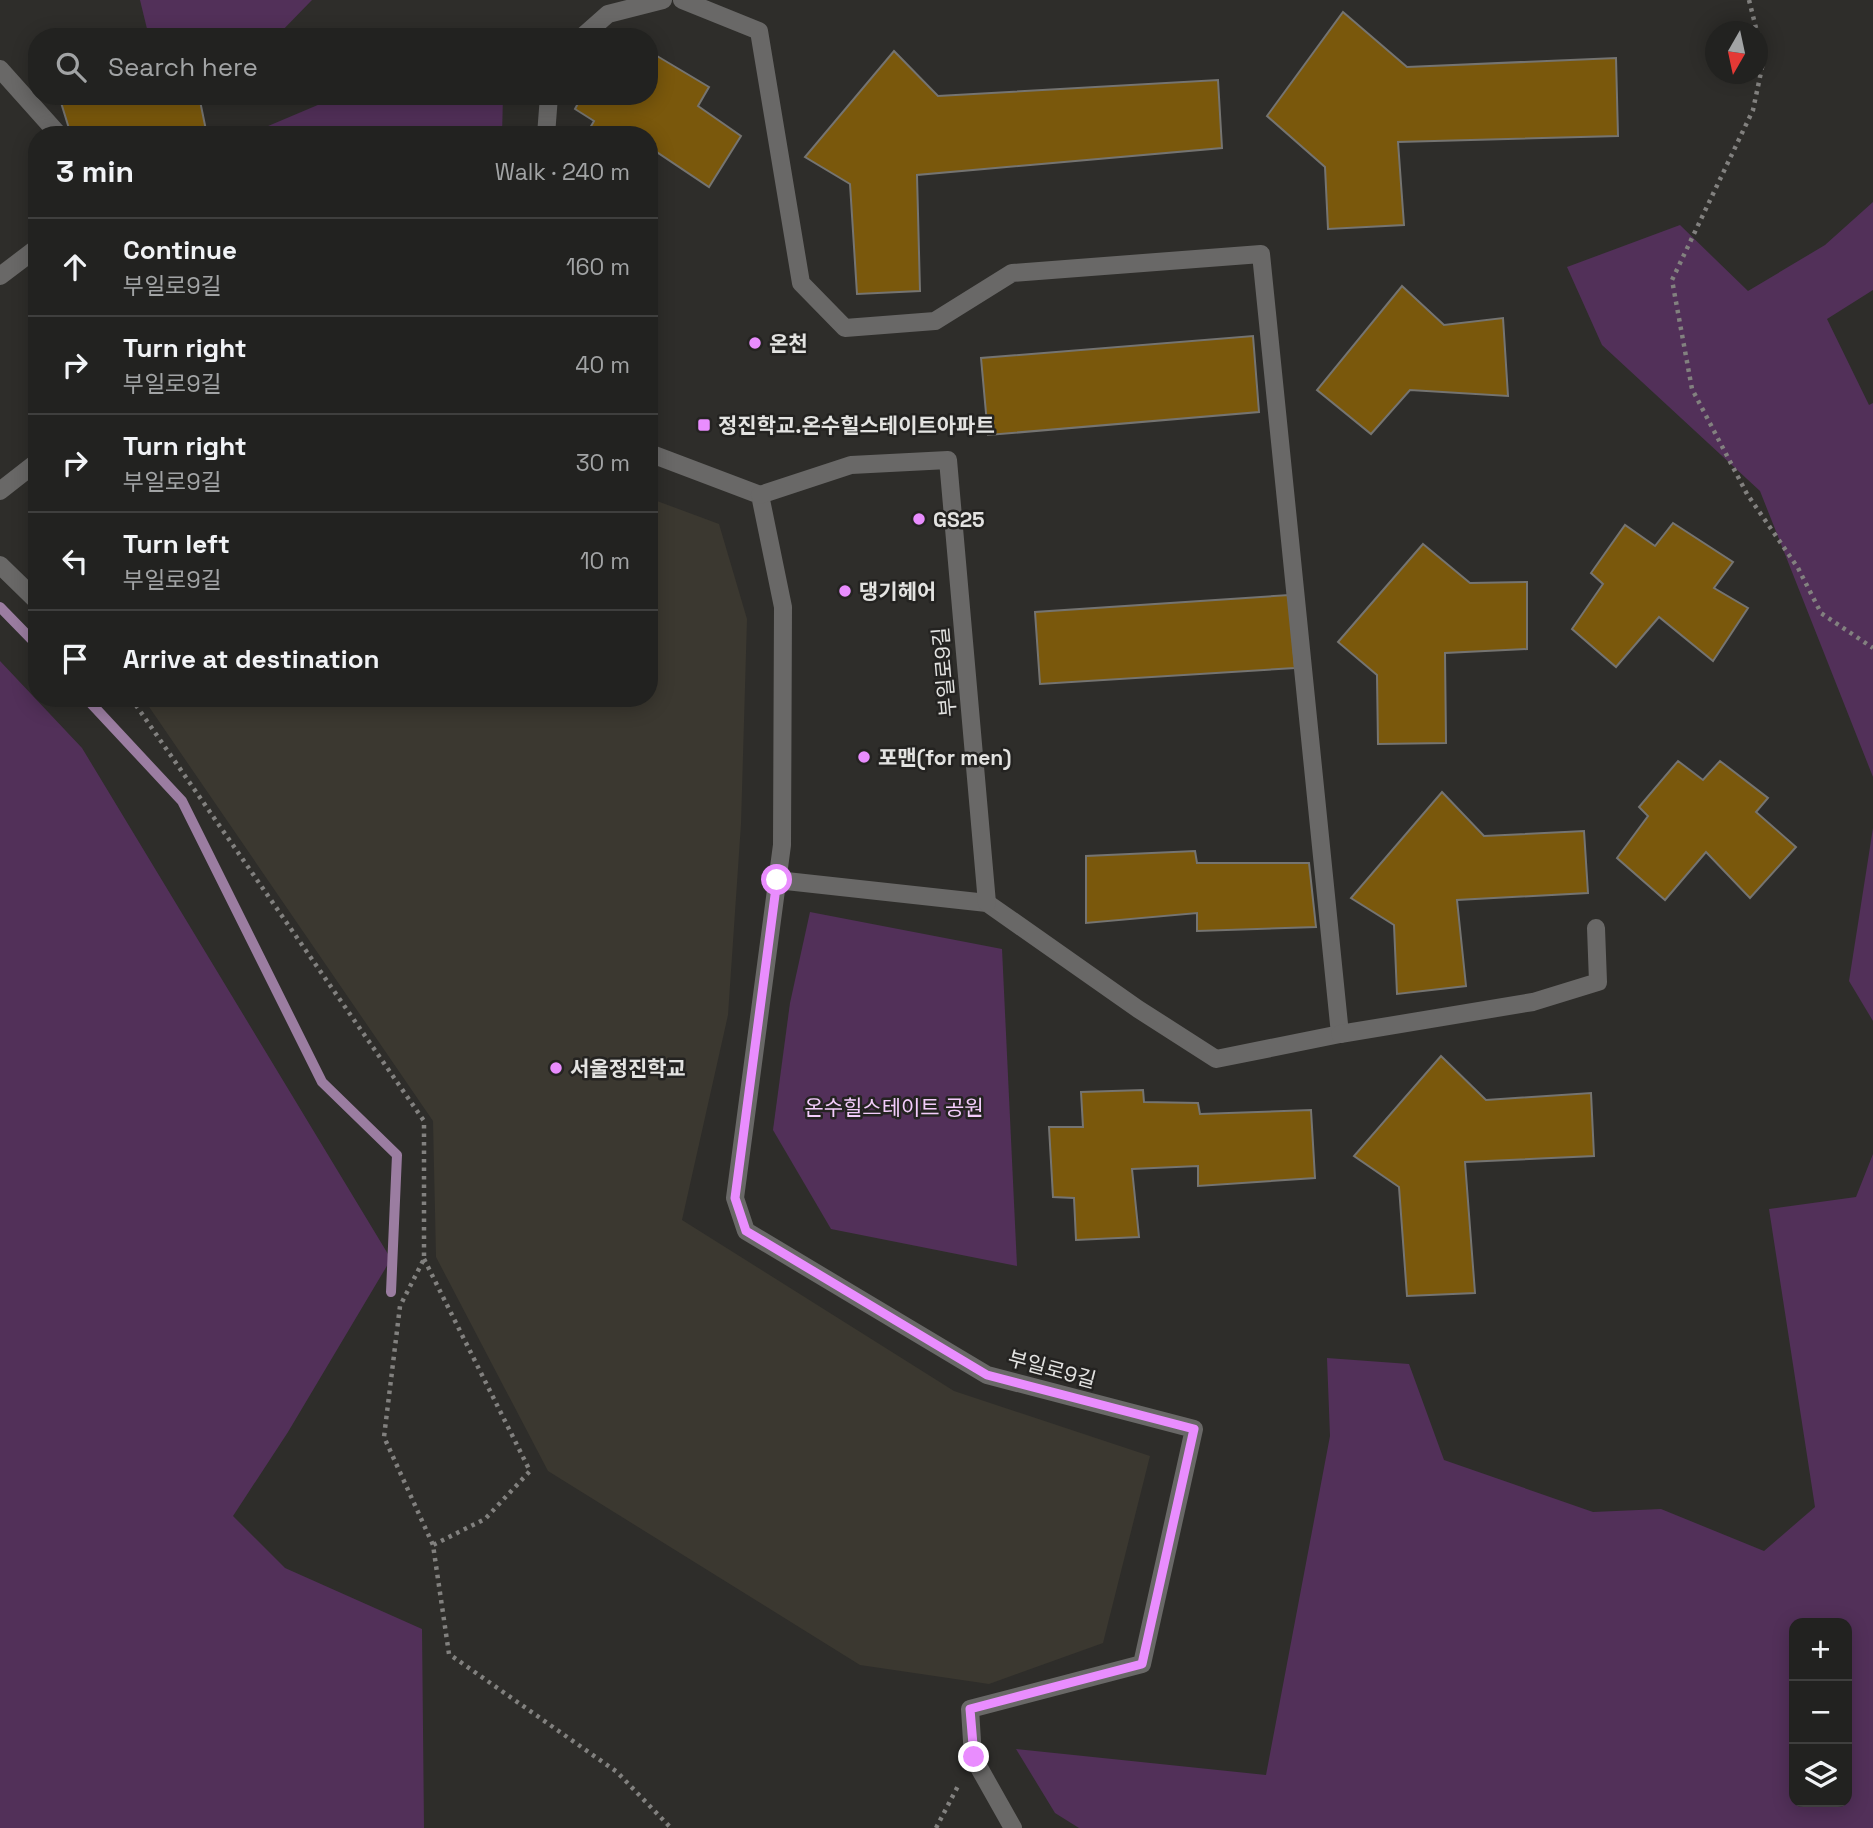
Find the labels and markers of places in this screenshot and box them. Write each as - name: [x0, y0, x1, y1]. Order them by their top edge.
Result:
- place label: 온천: [769, 330, 808, 357]
- marker: 온천: [747, 335, 763, 351]
- place label: 정진학교.온수힐스테이트아파트: [718, 412, 995, 439]
- marker: 정진학교.온수힐스테이트아파트: [696, 417, 712, 433]
- place label: GS25: [933, 506, 985, 533]
- marker: GS25: [911, 511, 927, 527]
- place label: 댕기헤어: [859, 578, 936, 605]
- marker: 댕기헤어: [837, 583, 853, 599]
- place label: 포맨(for men): [878, 744, 1012, 771]
- marker: 포맨(for men): [856, 749, 872, 765]
- place label: 서울정진학교: [570, 1055, 686, 1082]
- marker: 서울정진학교: [548, 1060, 564, 1076]

